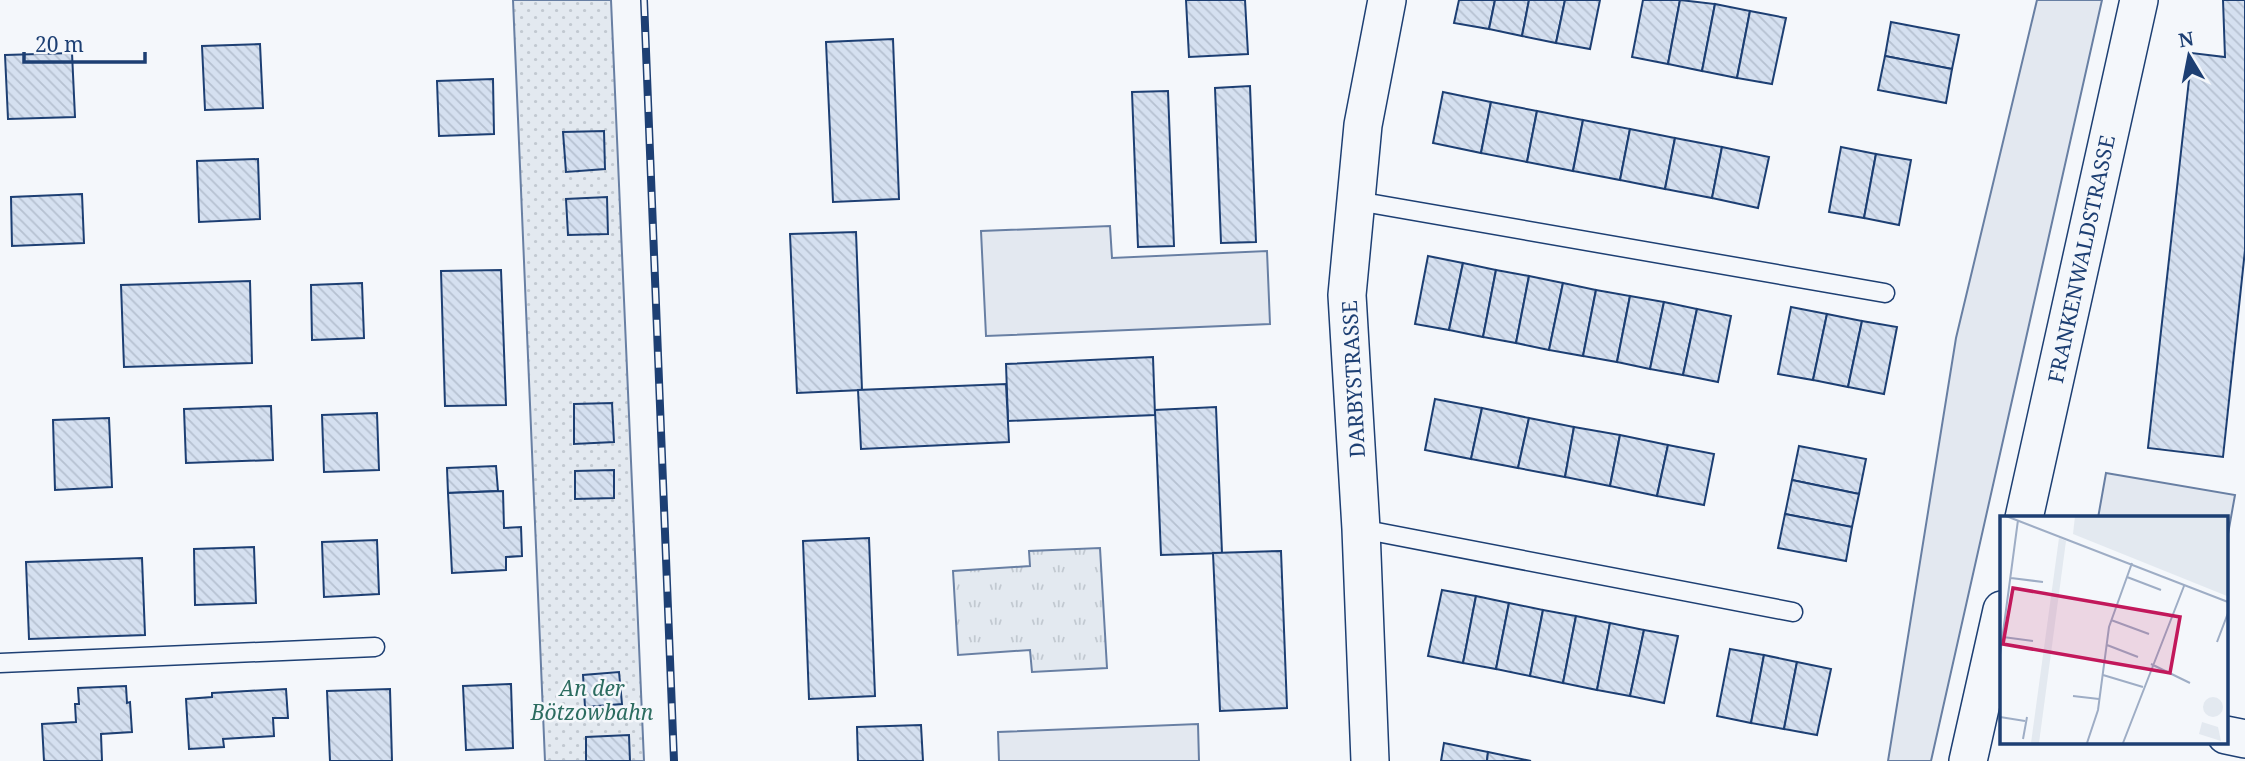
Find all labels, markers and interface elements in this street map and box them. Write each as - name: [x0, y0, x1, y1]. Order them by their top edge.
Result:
- scale bar: [24, 21, 145, 65]
- north arrow: [2154, 21, 2224, 91]
- text: N: [2176, 25, 2196, 53]
- text: 20 m: [35, 30, 84, 58]
- street label: FRANKENWALDSTRASSE: [2041, 132, 2121, 386]
- street label: DARBYSTRASSE: [1335, 300, 1371, 458]
- inset map: [2000, 516, 2228, 744]
- park label: An der Bötzowbahn: [530, 674, 654, 726]

